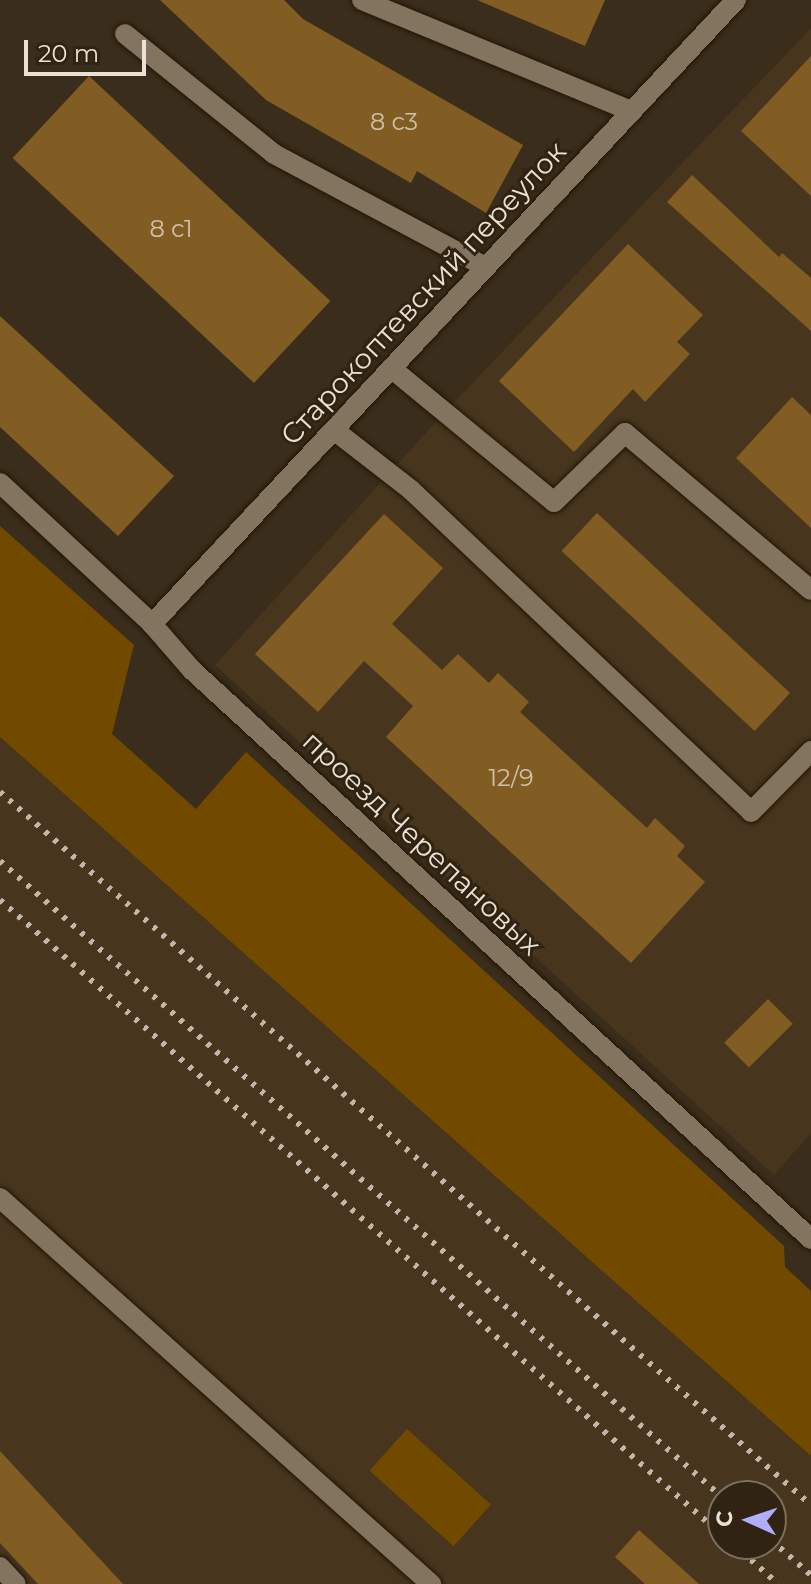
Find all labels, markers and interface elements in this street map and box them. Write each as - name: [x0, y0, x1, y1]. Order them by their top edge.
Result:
- scale bar: [28, 24, 150, 74]
- text: 20 m: [38, 39, 99, 68]
- house number: 8 с3: [370, 108, 418, 136]
- street label: Старокоптевский переулок: [273, 134, 573, 452]
- house number: 8 с1: [149, 215, 193, 243]
- street label: проезд Черепановых: [296, 724, 548, 962]
- house number: 12/9: [488, 764, 534, 792]
- north arrow: [707, 1480, 787, 1560]
- text: С: [711, 1510, 738, 1528]

